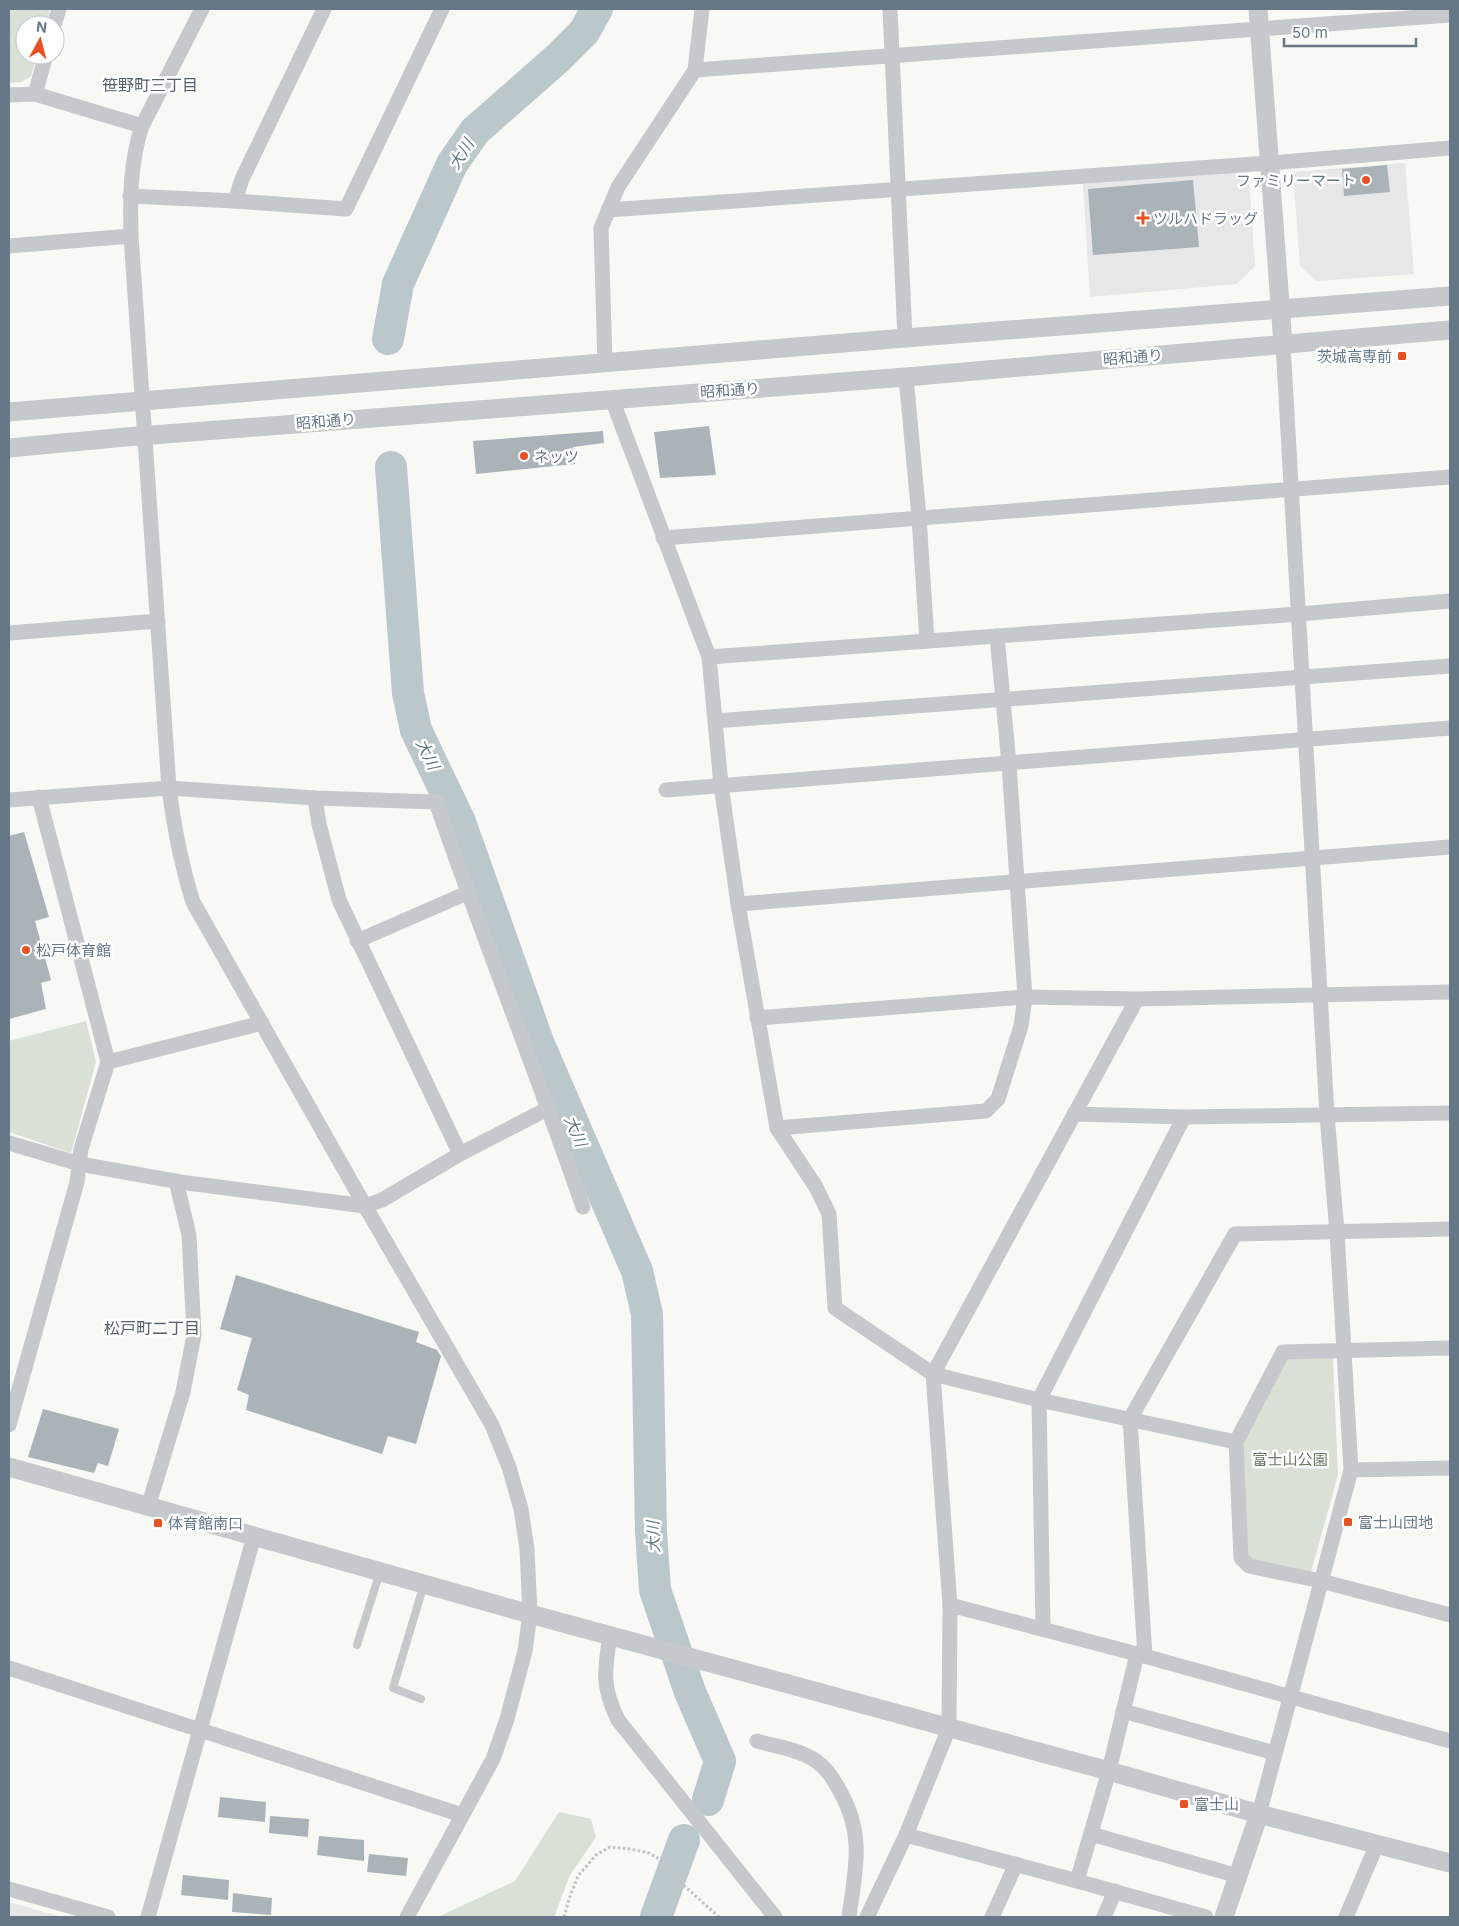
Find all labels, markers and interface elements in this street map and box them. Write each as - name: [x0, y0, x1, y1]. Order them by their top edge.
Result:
- north arrow: [15, 15, 65, 65]
- scale bar: [1284, 15, 1416, 47]
- text: N: [35, 18, 48, 36]
- text: 50 m: [1292, 23, 1328, 42]
- district label: 笹野町三丁目: [102, 75, 198, 95]
- water label: 大川: [444, 133, 479, 173]
- place label: ファミリーマート: [1236, 171, 1356, 190]
- marker: ファミリーマート: [1360, 174, 1372, 186]
- place label: ツルハドラッグ: [1153, 209, 1258, 228]
- marker: ツルハドラッグ: [1137, 212, 1149, 224]
- street label: 昭和通り: [1102, 345, 1164, 369]
- place label: 茨城高専前: [1317, 347, 1392, 366]
- marker: 茨城高専前: [1396, 350, 1408, 362]
- street label: 昭和通り: [699, 378, 761, 402]
- street label: 昭和通り: [295, 409, 357, 433]
- place label: ネッツ: [534, 447, 579, 466]
- marker: ネッツ: [518, 450, 530, 462]
- water label: 大川: [412, 735, 445, 775]
- place label: 松戸体育館: [36, 941, 111, 960]
- marker: 松戸体育館: [20, 944, 32, 956]
- water label: 大川: [561, 1112, 592, 1151]
- district label: 松戸町二丁目: [104, 1318, 200, 1338]
- park label: 富士山公園: [1252, 1450, 1328, 1469]
- place label: 富士山団地: [1358, 1513, 1433, 1532]
- place label: 体育館南口: [168, 1514, 243, 1533]
- marker: 富士山団地: [1342, 1516, 1354, 1528]
- marker: 体育館南口: [152, 1517, 164, 1529]
- water label: 大川: [642, 1519, 664, 1553]
- place label: 富士山: [1194, 1795, 1239, 1814]
- marker: 富士山: [1178, 1798, 1190, 1810]

